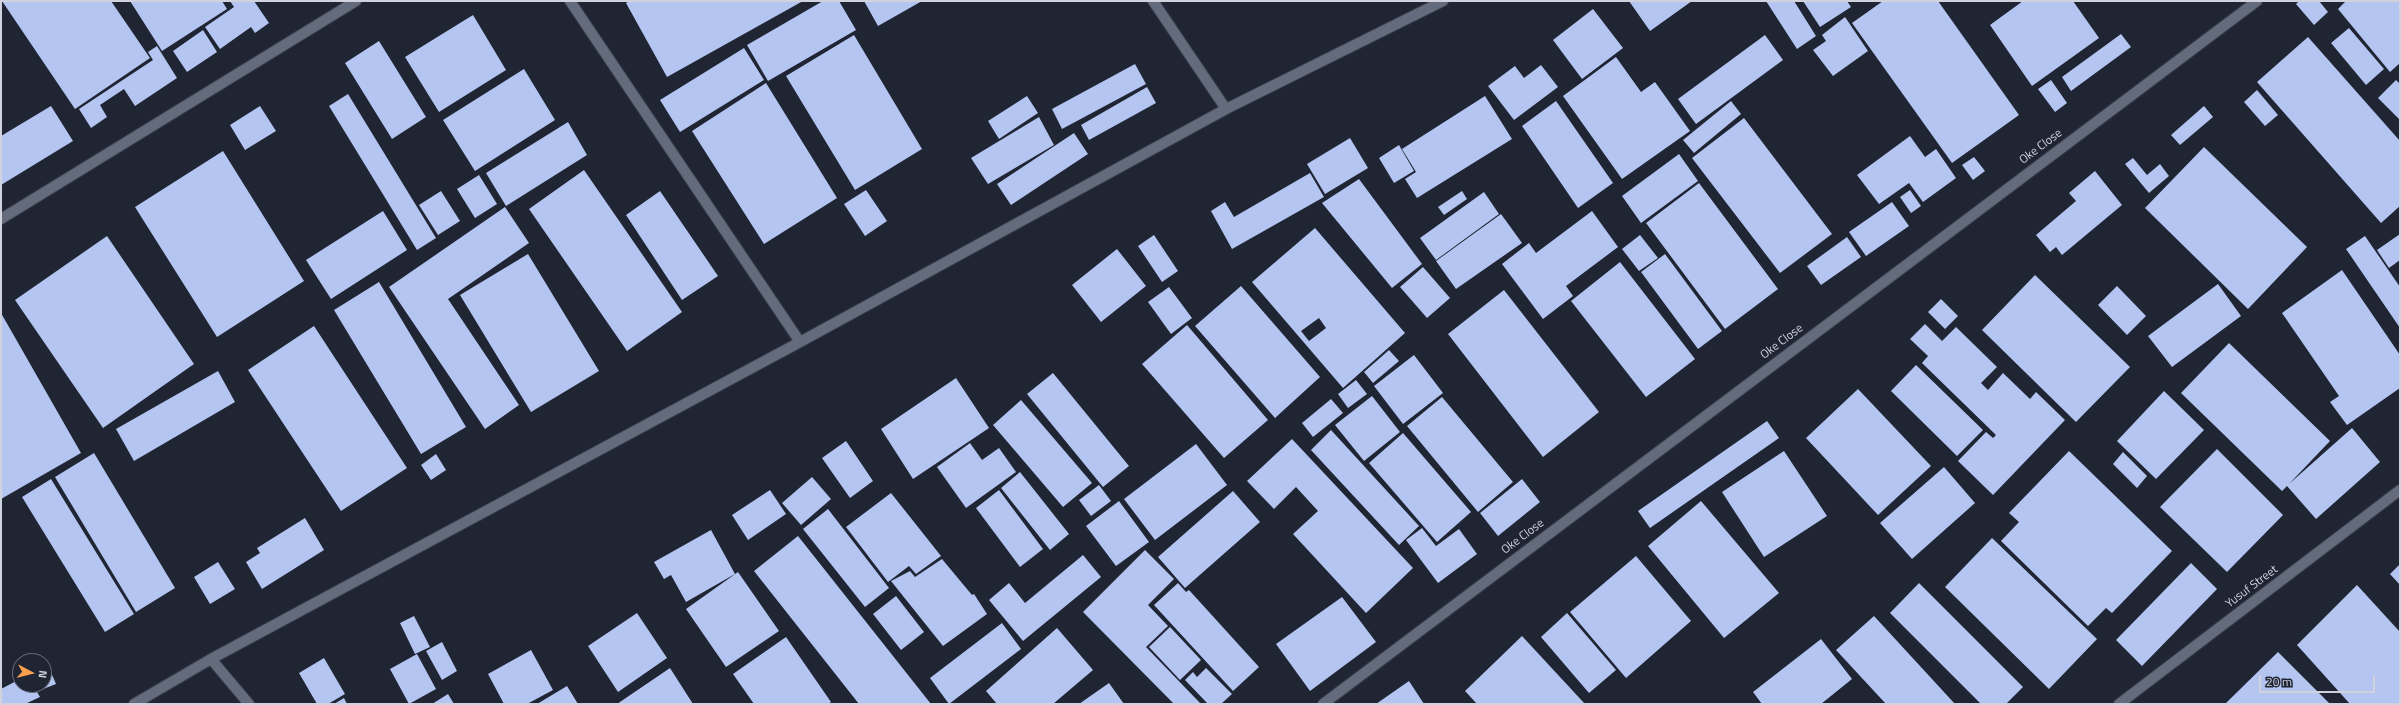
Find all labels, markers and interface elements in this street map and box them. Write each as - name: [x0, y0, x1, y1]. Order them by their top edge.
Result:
- street label: Oke Close: [2017, 126, 2065, 168]
- street label: Oke Close: [1758, 321, 1806, 363]
- street label: Oke Close: [1499, 516, 1547, 558]
- street label: Yusuf Street: [2223, 563, 2281, 611]
- north arrow: [12, 653, 52, 693]
- scale bar: [2261, 667, 2377, 693]
- text: N: [35, 670, 51, 679]
- text: 20 m: [2266, 672, 2292, 691]

